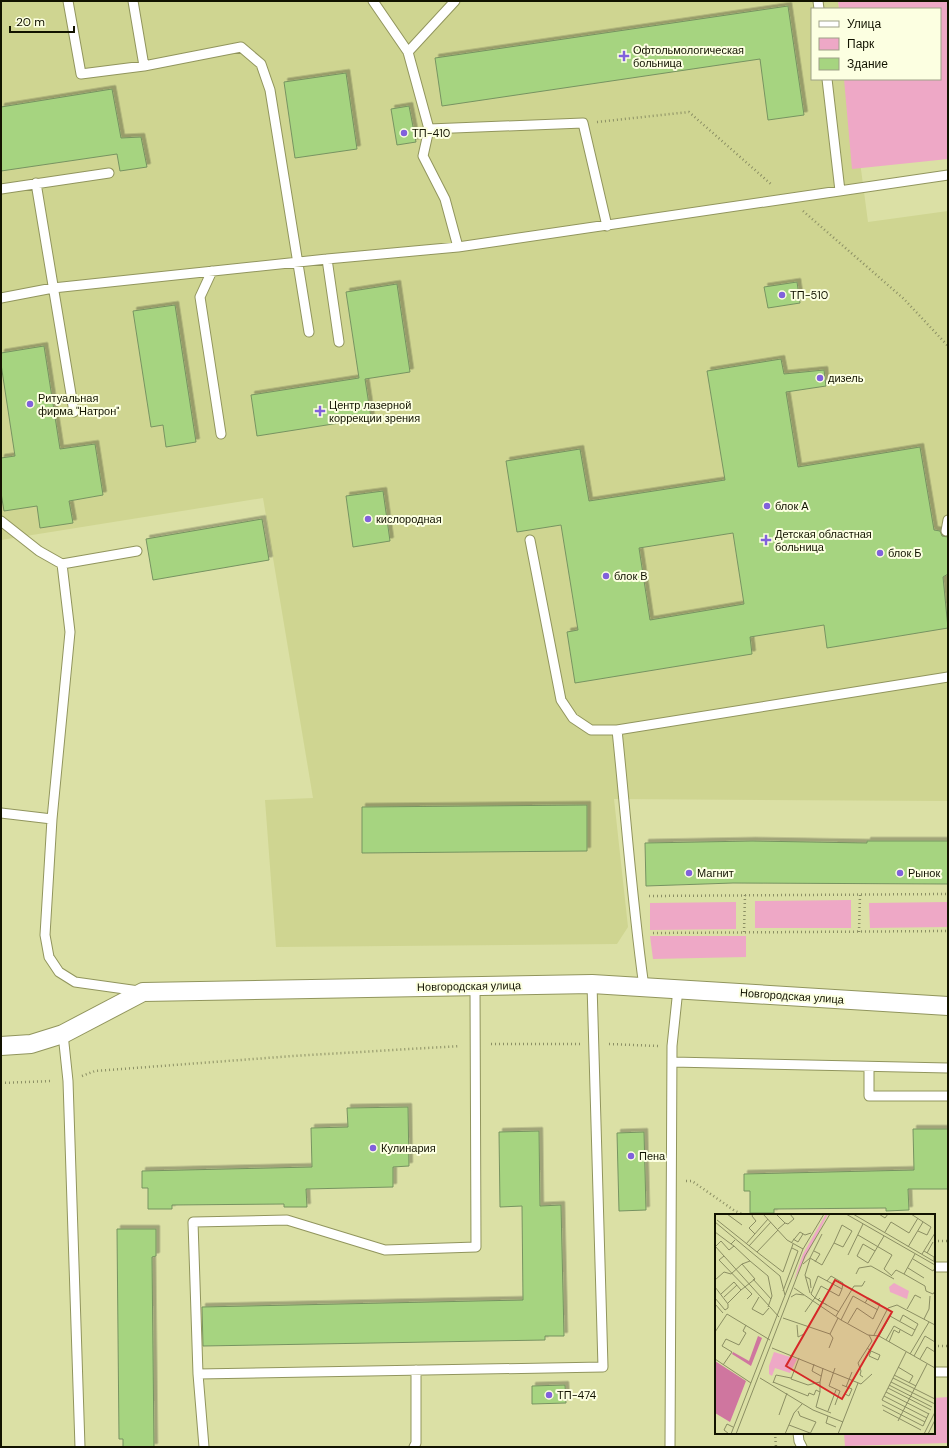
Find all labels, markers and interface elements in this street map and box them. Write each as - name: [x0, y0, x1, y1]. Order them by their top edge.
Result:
- scale bar: [10, 8, 74, 34]
- legend: [811, 8, 941, 80]
- text: 20 m: [16, 14, 45, 30]
- text: Улица: [847, 16, 881, 32]
- text: Парк: [847, 36, 875, 52]
- place label: Офтольмологическая больница: [633, 43, 744, 70]
- marker: Офтольмологическая больница: [618, 50, 630, 62]
- text: Здание: [847, 56, 888, 72]
- place label: ТП-410: [412, 126, 450, 140]
- marker: ТП-410: [399, 128, 409, 138]
- place label: ТП-510: [790, 288, 828, 302]
- marker: ТП-510: [777, 290, 787, 300]
- place label: дизель: [828, 371, 864, 385]
- marker: дизель: [815, 373, 825, 383]
- place label: Ритуальная фирма "Натрон": [38, 391, 120, 418]
- place label: Центр лазерной коррекции зрения: [329, 398, 420, 425]
- marker: Ритуальная фирма "Натрон": [25, 399, 35, 409]
- marker: Центр лазерной коррекции зрения: [314, 405, 326, 417]
- place label: блок А: [775, 499, 809, 513]
- marker: блок А: [762, 501, 772, 511]
- place label: кислородная: [376, 512, 442, 526]
- marker: кислородная: [363, 514, 373, 524]
- place label: Детская областная больница: [775, 527, 872, 554]
- marker: Детская областная больница: [760, 534, 772, 546]
- place label: блок Б: [888, 546, 921, 560]
- marker: блок Б: [875, 548, 885, 558]
- place label: блок В: [614, 569, 648, 583]
- marker: блок В: [601, 571, 611, 581]
- place label: Магнит: [697, 866, 734, 880]
- place label: Рынок: [908, 866, 940, 880]
- marker: Магнит: [684, 868, 694, 878]
- marker: Рынок: [895, 868, 905, 878]
- street label: Новгородская улица: [417, 978, 522, 994]
- street label: Новгородская улица: [740, 985, 845, 1007]
- place label: Кулинария: [381, 1141, 436, 1155]
- marker: Кулинария: [368, 1143, 378, 1153]
- place label: Пена: [639, 1149, 666, 1163]
- marker: Пена: [626, 1151, 636, 1161]
- inset map: [715, 1214, 935, 1434]
- place label: ТП-474: [557, 1388, 596, 1402]
- marker: ТП-474: [544, 1390, 554, 1400]

